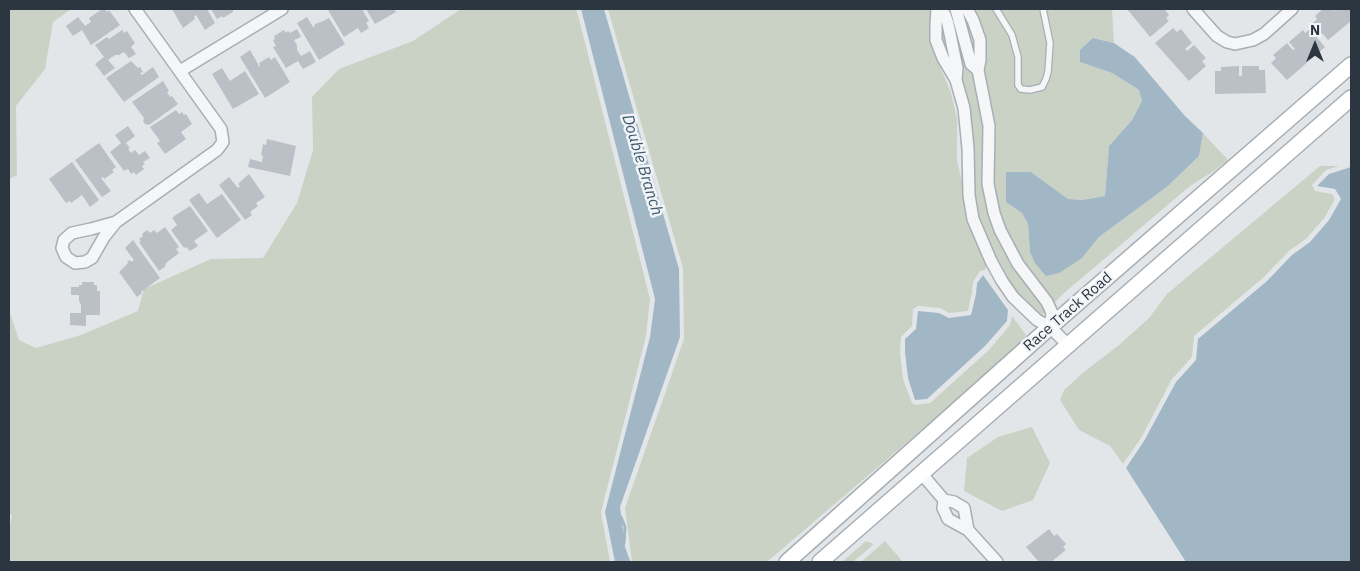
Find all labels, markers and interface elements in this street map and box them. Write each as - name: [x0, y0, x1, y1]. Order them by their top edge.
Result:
- north arrow: [1290, 20, 1340, 70]
- text: N: [1310, 21, 1320, 39]
- water label: Double Branch: [618, 112, 666, 218]
- street label: Race Track Road: [1020, 269, 1116, 355]

